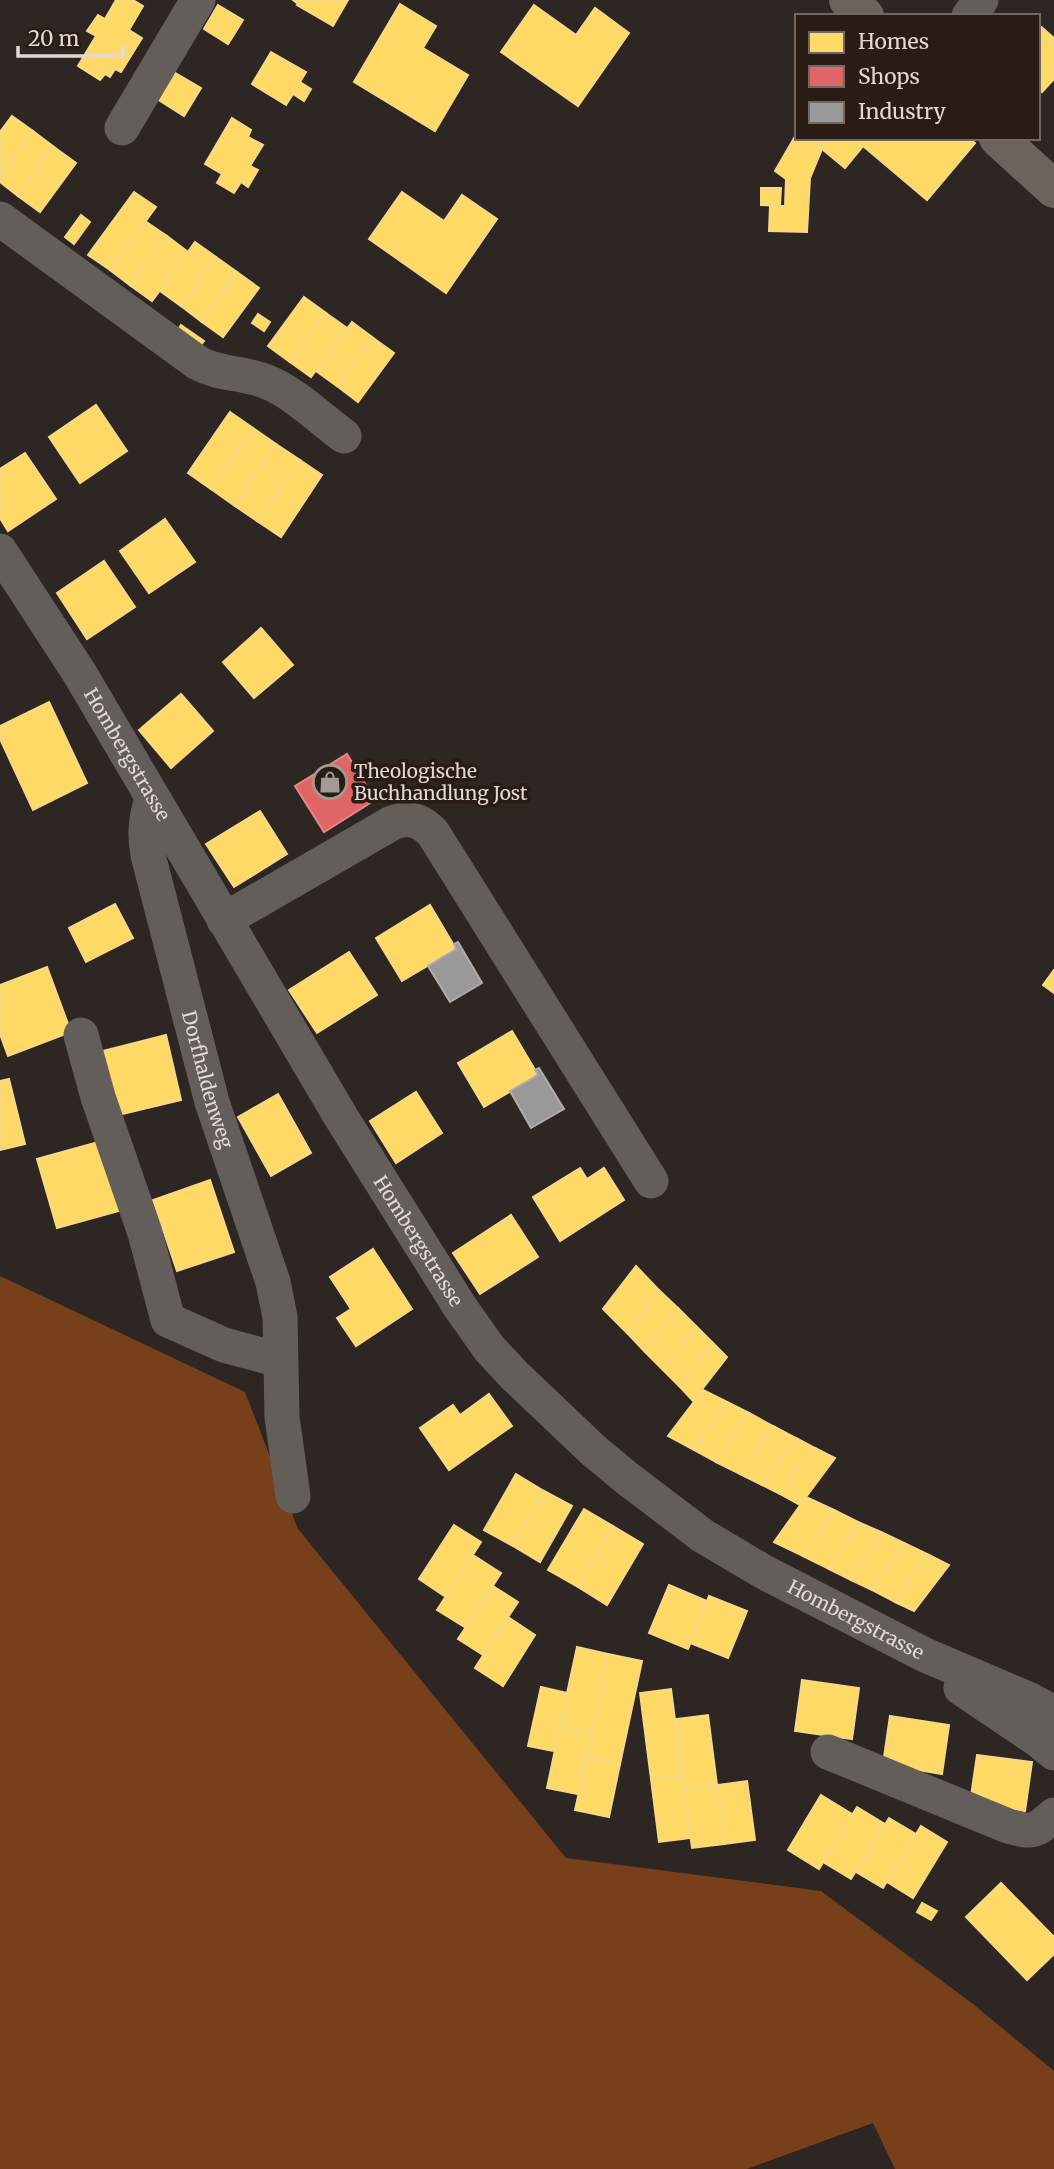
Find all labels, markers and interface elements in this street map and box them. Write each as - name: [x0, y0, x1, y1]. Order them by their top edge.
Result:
- scale bar: [18, 14, 122, 58]
- legend: [795, 14, 1040, 140]
- text: 20 m: [28, 25, 80, 52]
- text: Homes: [858, 28, 929, 55]
- text: Shops: [858, 63, 920, 90]
- text: Industry: [858, 98, 947, 125]
- street label: Hombergstrasse: [79, 684, 176, 825]
- place label: Theologische Buchhandlung Jost: [354, 759, 528, 805]
- shop icon: Theologische Buchhandlung Jost: [311, 763, 349, 801]
- street label: Dorfhaldenweg: [177, 1008, 239, 1152]
- street label: Hombergstrasse: [369, 1171, 469, 1311]
- street label: Hombergstrasse: [784, 1574, 928, 1665]

